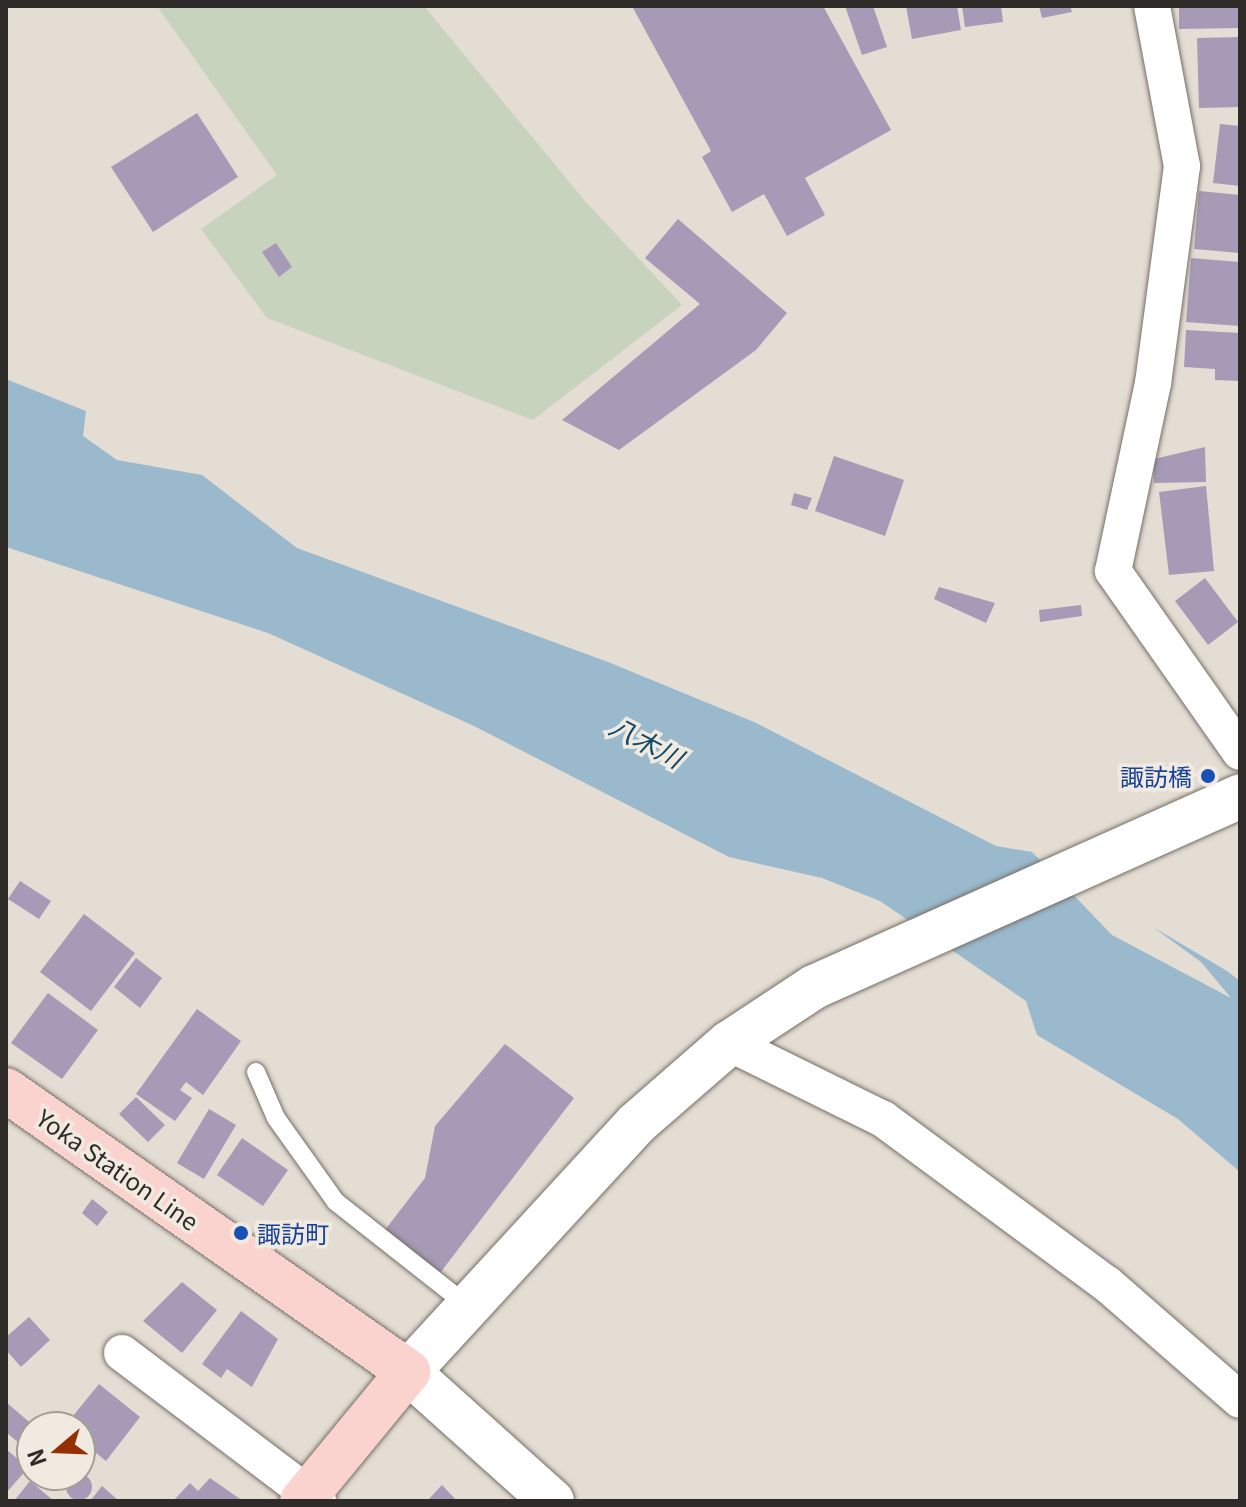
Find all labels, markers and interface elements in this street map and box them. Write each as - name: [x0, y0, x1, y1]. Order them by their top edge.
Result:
- water label: 八木川: [605, 709, 689, 773]
- place label: 諏訪橋: [1120, 762, 1192, 790]
- marker: 諏訪橋: [1199, 767, 1217, 785]
- street label: Yoka Station Line: [32, 1102, 204, 1236]
- place label: 諏訪町: [257, 1219, 329, 1247]
- marker: 諏訪町: [232, 1224, 250, 1242]
- north arrow: [16, 1411, 96, 1491]
- text: N: [17, 1445, 53, 1471]

